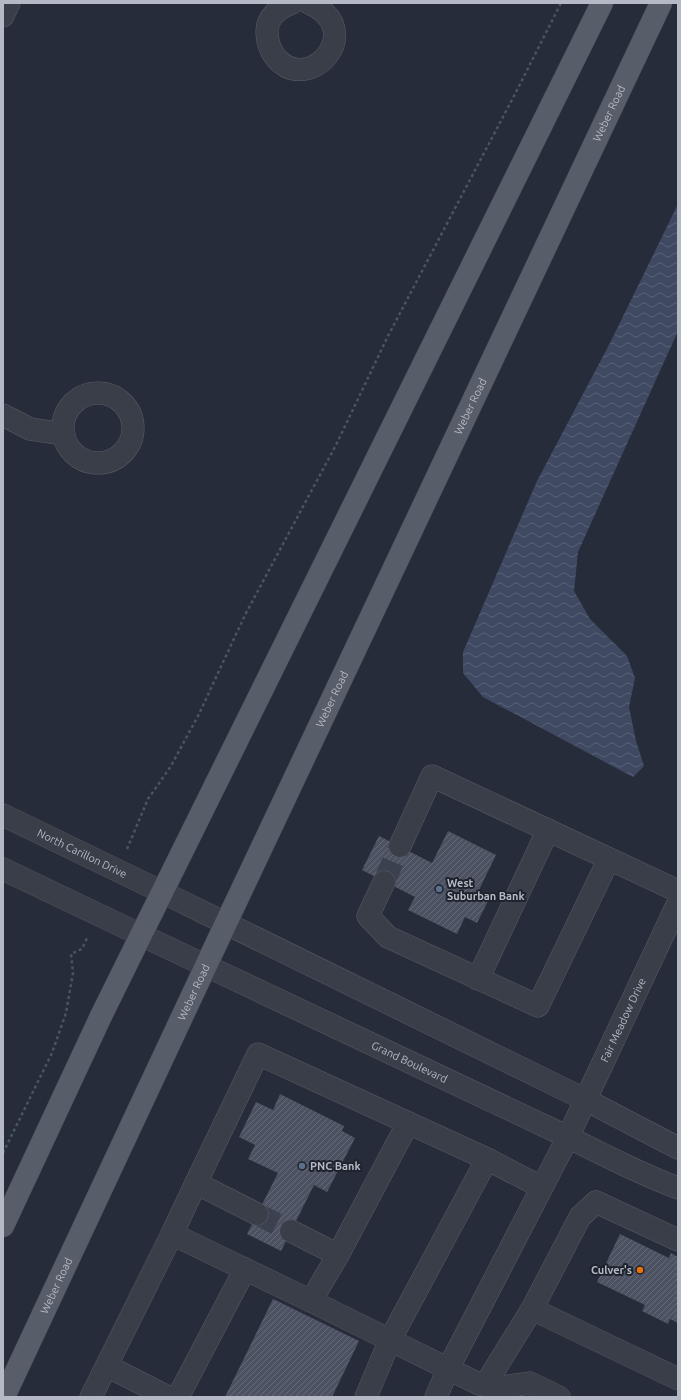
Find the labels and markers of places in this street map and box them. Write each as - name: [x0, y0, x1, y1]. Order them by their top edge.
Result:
- place label: West Suburban Bank: [447, 877, 526, 902]
- marker: West Suburban Bank: [434, 884, 444, 894]
- place label: PNC Bank: [310, 1160, 362, 1172]
- marker: PNC Bank: [297, 1161, 307, 1171]
- place label: Culver's: [591, 1264, 632, 1276]
- marker: Culver's: [635, 1265, 645, 1275]

